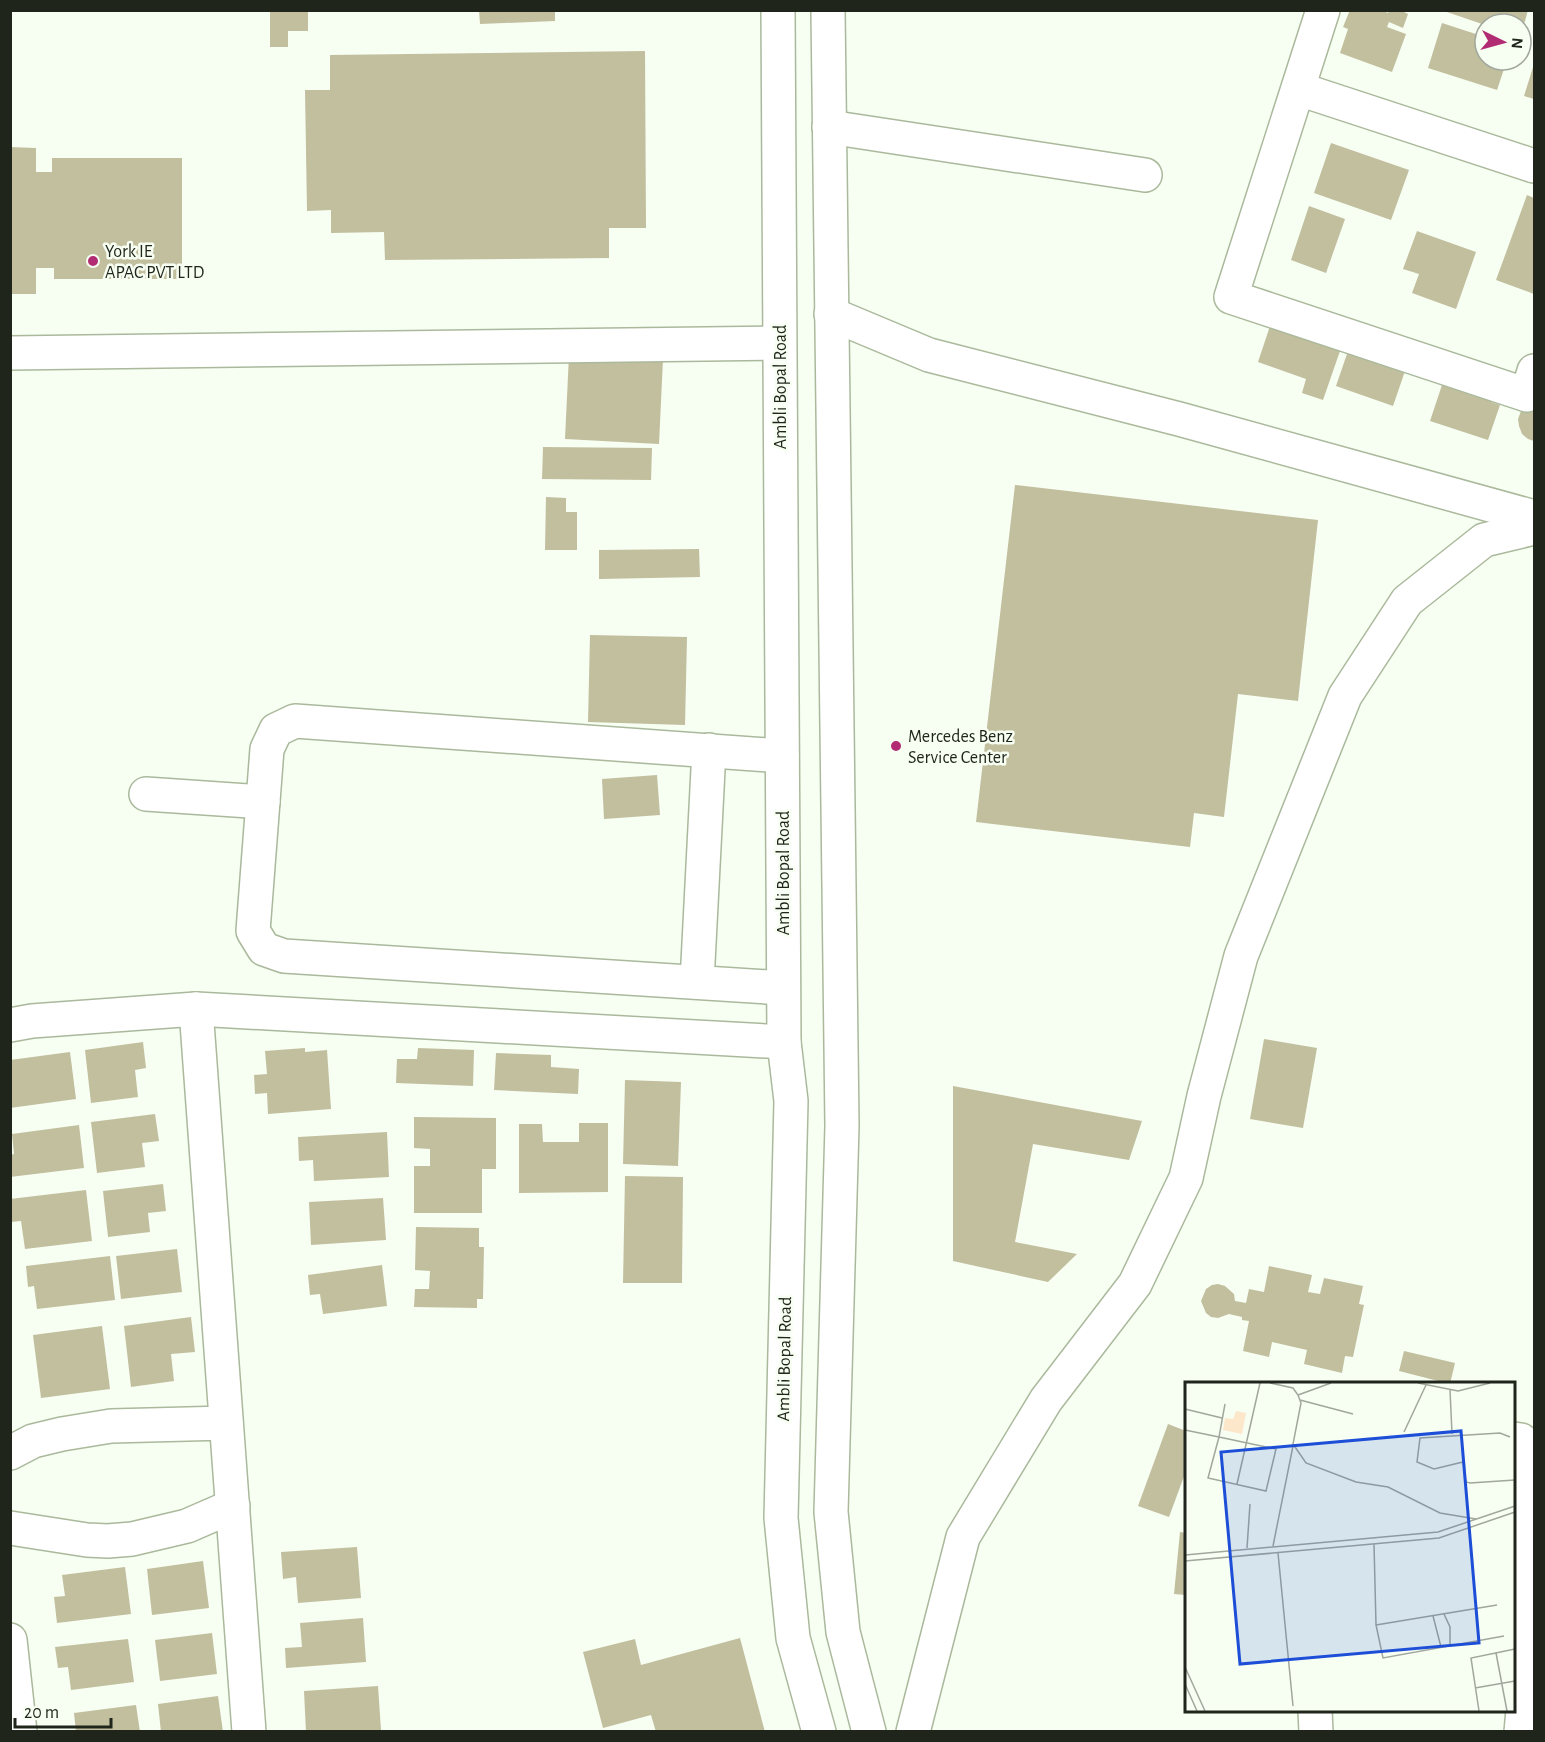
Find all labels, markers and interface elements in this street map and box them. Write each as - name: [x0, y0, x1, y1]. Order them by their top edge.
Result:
- north arrow: [1473, 12, 1533, 72]
- text: N: [1508, 37, 1525, 49]
- place label: York IE APAC PVT LTD: [105, 243, 204, 282]
- marker: York IE APAC PVT LTD: [86, 254, 100, 268]
- street label: Ambli Bopal Road: [772, 325, 790, 449]
- place label: Mercedes Benz Service Center: [908, 728, 1013, 767]
- marker: Mercedes Benz Service Center: [889, 739, 903, 753]
- street label: Ambli Bopal Road: [775, 811, 793, 935]
- street label: Ambli Bopal Road: [775, 1297, 795, 1422]
- inset map: [1185, 1382, 1515, 1712]
- scale bar: [15, 1691, 111, 1729]
- text: 20 m: [24, 1704, 59, 1722]

